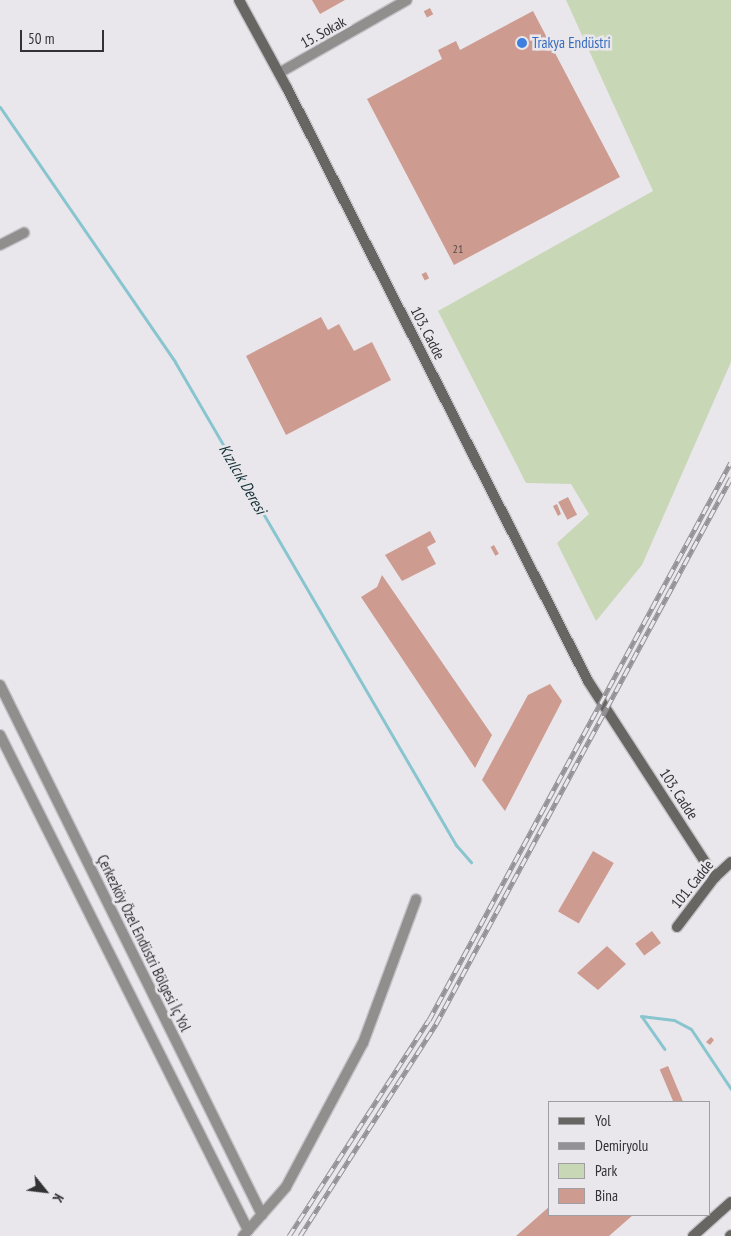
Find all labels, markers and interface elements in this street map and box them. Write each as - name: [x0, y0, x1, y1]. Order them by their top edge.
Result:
- street label: 15. Sokak: [297, 12, 349, 52]
- scale bar: [22, 20, 106, 52]
- text: 50 m: [28, 29, 54, 48]
- place label: Trakya Endüstri: [532, 34, 611, 52]
- marker: Trakya Endüstri: [516, 37, 528, 49]
- house number: 21: [453, 242, 463, 256]
- street label: 103. Cadde: [407, 303, 449, 363]
- water label: Kızılcık Deresi: [215, 440, 271, 518]
- street label: 103. Cadde: [656, 765, 702, 823]
- street label: Çerkezköy Özel Endüstri Bölgesi İç Yol: [93, 851, 195, 1035]
- street label: 101. Cadde: [667, 856, 717, 912]
- legend: [548, 1101, 711, 1216]
- text: Yol: [595, 1111, 611, 1130]
- text: Demiryolu: [595, 1136, 648, 1155]
- text: Park: [595, 1161, 617, 1180]
- north arrow: [20, 1166, 70, 1216]
- text: Bina: [595, 1186, 618, 1205]
- text: K: [48, 1191, 68, 1206]

